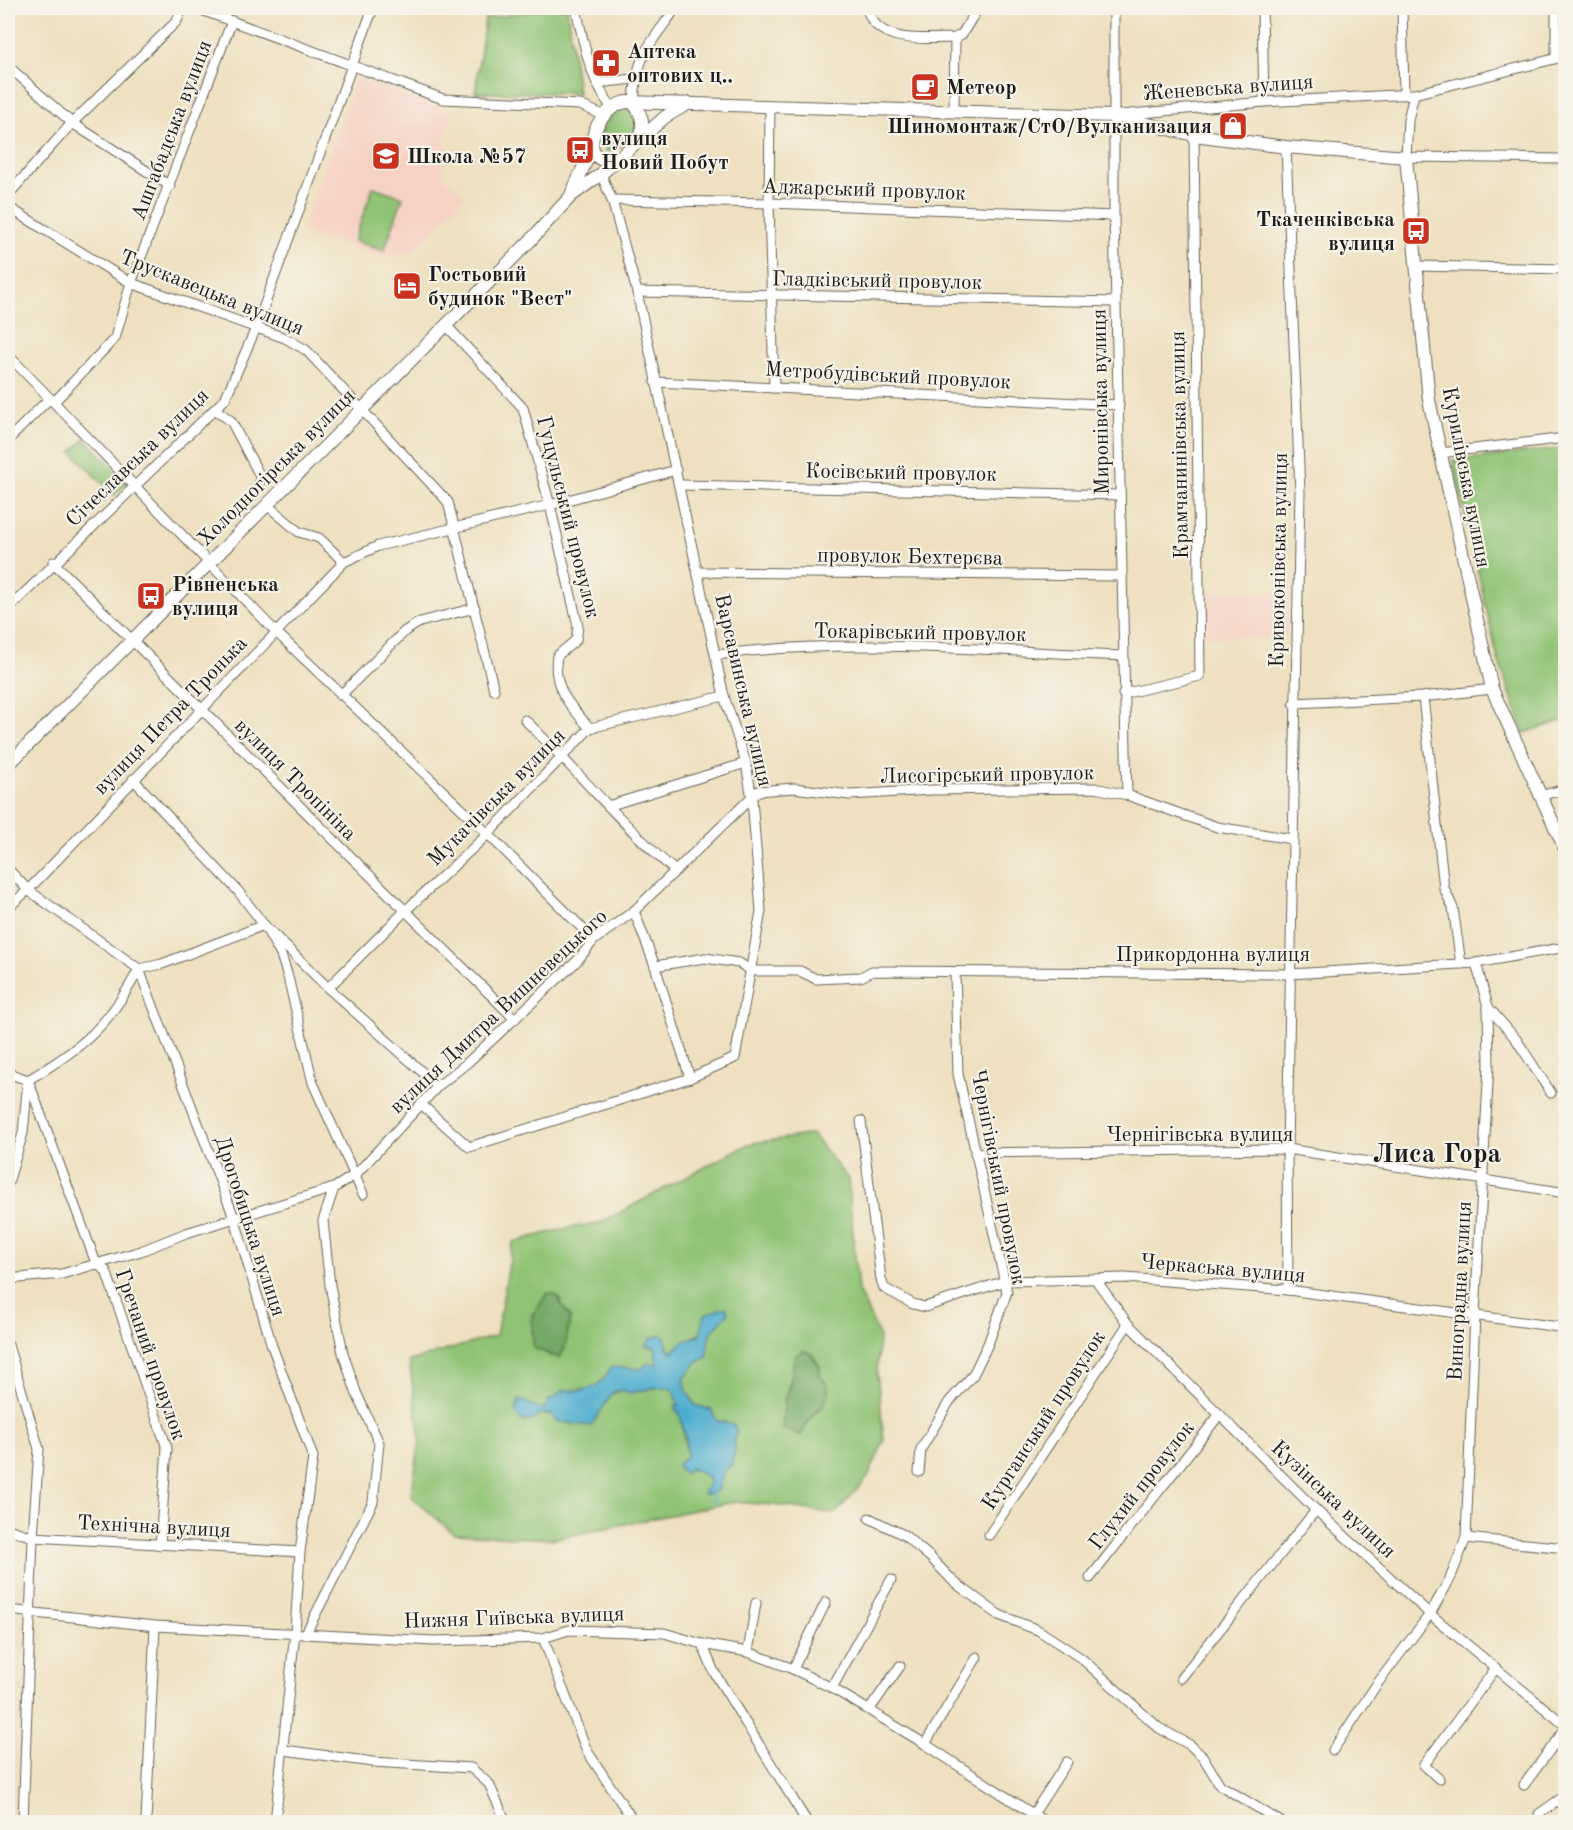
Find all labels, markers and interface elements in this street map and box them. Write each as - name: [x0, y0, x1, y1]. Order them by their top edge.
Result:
- street label: Ашгабадська вулиця: [128, 38, 216, 223]
- place label: Аптека оптових ц‥: [627, 42, 733, 87]
- pharmacy icon: Аптека оптових ц‥: [590, 47, 622, 79]
- cafe icon: Метеор: [909, 71, 941, 103]
- street label: Женевська вулиця: [1142, 72, 1314, 105]
- place label: Метеор: [946, 78, 1017, 99]
- shop icon: Шиномонтаж/СтО/Вулканизация: [1217, 110, 1249, 142]
- place label: Шиномонтаж/СтО/Вулканизация: [887, 117, 1212, 138]
- place label: вулиця Новий Побут: [601, 129, 729, 174]
- bus stop icon: вулиця Новий Побут: [564, 134, 596, 166]
- school or university icon: Школа №57: [370, 140, 402, 172]
- place label: Школа №57: [407, 147, 526, 168]
- street label: Аджарський провулок: [762, 176, 967, 205]
- place label: Ткаченківська вулиця: [1256, 210, 1395, 255]
- bus stop icon: Ткаченківська вулиця: [1400, 215, 1432, 247]
- street label: Трускавецька вулиця: [116, 247, 307, 340]
- place label: Гостьовий будинок "Вест": [428, 265, 572, 310]
- street label: Гладківський провулок: [772, 269, 983, 294]
- hotel icon: Гостьовий будинок "Вест": [391, 270, 423, 302]
- street label: Миронівська вулиця: [1089, 309, 1114, 495]
- street label: Крамчанинівська вулиця: [1168, 330, 1193, 559]
- street label: Метробудівський провулок: [764, 360, 1012, 393]
- street label: Січеславська вулиця: [63, 385, 213, 531]
- street label: Холодногірська вулиця: [194, 385, 360, 551]
- street label: Курилівська вулиця: [1438, 385, 1493, 570]
- street label: Гуцульський провулок: [532, 414, 603, 621]
- street label: Кривоконівська вулиця: [1267, 452, 1292, 668]
- street label: Косівський провулок: [805, 461, 998, 486]
- street label: провулок Бехтерєва: [817, 545, 1003, 570]
- place label: Рівненська вулиця: [172, 575, 279, 620]
- bus stop icon: Рівненська вулиця: [135, 580, 167, 612]
- street label: Варсавинська вулиця: [710, 592, 775, 789]
- street label: Токарівський провулок: [813, 621, 1027, 646]
- street label: вулиця Петра Тронька: [90, 633, 252, 799]
- street label: вулиця Тропініна: [230, 715, 360, 845]
- street label: Мукачівська вулиця: [424, 725, 570, 871]
- street label: Лисогірський провулок: [880, 763, 1095, 788]
- street label: вулиця Дмитра Вишневецького: [386, 906, 612, 1118]
- street label: Прикордонна вулиця: [1116, 945, 1310, 966]
- street label: Чернігівський провулок: [966, 1068, 1029, 1287]
- street label: Чернігівська вулиця: [1107, 1125, 1294, 1146]
- street label: Дрогобицька вулиця: [210, 1134, 289, 1319]
- district label: Лиса Гора: [1373, 1141, 1502, 1168]
- street label: Виноградна вулиця: [1445, 1200, 1476, 1382]
- street label: Черкаська вулиця: [1139, 1252, 1306, 1287]
- street label: Гречаний провулок: [110, 1266, 189, 1443]
- street label: Курганський провулок: [979, 1327, 1110, 1514]
- street label: Глухий провулок: [1086, 1417, 1199, 1554]
- street label: Кузінська вулиця: [1267, 1437, 1399, 1563]
- street label: Технічна вулиця: [77, 1513, 231, 1542]
- street label: Нижня Гиївська вулиця: [403, 1604, 625, 1633]

